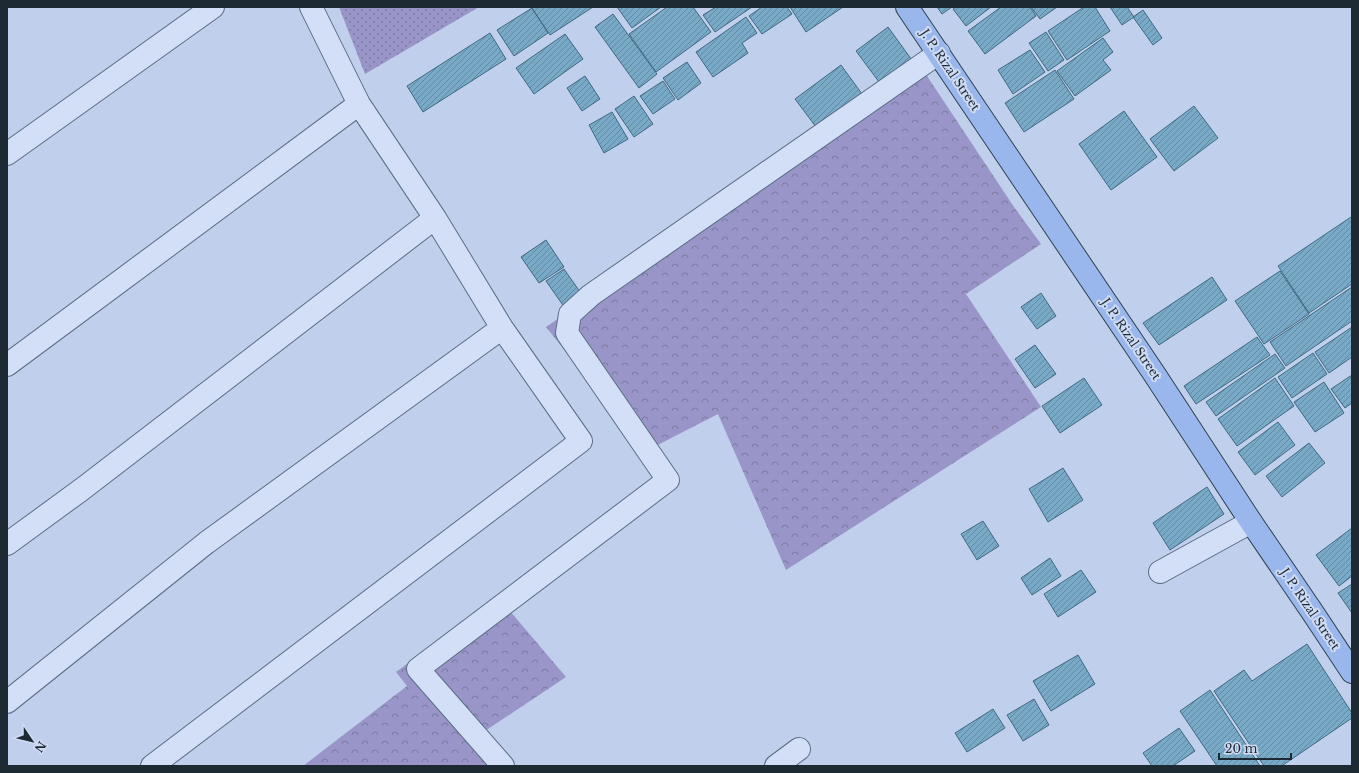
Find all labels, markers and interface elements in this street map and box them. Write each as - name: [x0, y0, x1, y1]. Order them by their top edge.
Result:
- street label: J. P. Rizal Street: [916, 24, 984, 114]
- street label: J. P. Rizal Street: [1097, 293, 1165, 383]
- street label: J. P. Rizal Street: [1276, 563, 1344, 653]
- north arrow: [12, 721, 52, 761]
- scale bar: [1219, 735, 1291, 761]
- text: N: [31, 738, 49, 756]
- text: 20 m: [1225, 741, 1257, 756]

